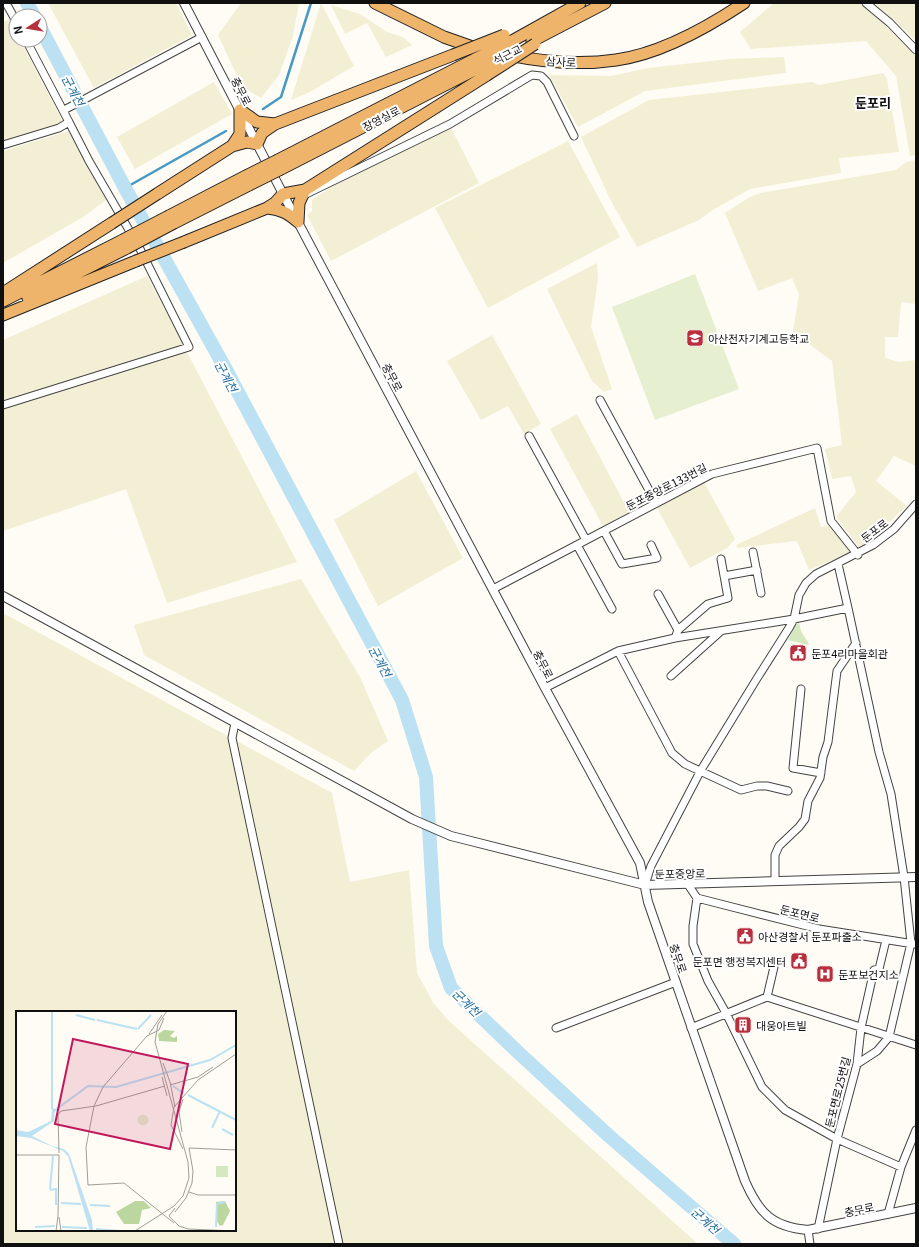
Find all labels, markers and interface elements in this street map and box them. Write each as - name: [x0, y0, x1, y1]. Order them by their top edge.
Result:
- north arrow: [8, 8, 48, 48]
- text: N: [9, 25, 26, 36]
- street label: 석근교: [490, 40, 524, 68]
- street label: 삼사로: [545, 52, 577, 70]
- water label: 군계천: [59, 71, 90, 110]
- street label: 충무로: [228, 74, 256, 108]
- district label: 둔포리: [855, 93, 891, 112]
- street label: 장영실로: [359, 102, 403, 134]
- school or university icon: 아산전자기계고등학교: [685, 328, 705, 348]
- place label: 아산전자기계고등학교: [708, 330, 809, 346]
- water label: 군계천: [212, 357, 243, 396]
- street label: 충무로: [379, 360, 407, 394]
- street label: 둔포중앙로133번길: [623, 459, 709, 513]
- street label: 둔포로: [857, 514, 891, 546]
- water label: 군계천: [366, 642, 397, 681]
- public building icon: 둔포4리마을회관: [788, 643, 808, 663]
- place label: 둔포4리마을회관: [811, 645, 888, 661]
- street label: 충무로: [530, 647, 558, 681]
- street label: 둔포중앙로: [655, 865, 705, 881]
- street label: 둔포면로: [778, 900, 822, 926]
- public building icon: 아산경찰서 둔포파출소: [735, 926, 755, 946]
- place label: 아산경찰서 둔포파출소: [758, 928, 862, 944]
- street label: 충무로: [666, 941, 692, 975]
- public building icon: 둔포면 행정복지센터: [789, 951, 809, 971]
- place label: 둔포면 행정복지센터: [692, 953, 786, 969]
- hospital icon: 둔포보건지소: [815, 964, 835, 984]
- place label: 둔포보건지소: [838, 966, 899, 982]
- water label: 군계천: [449, 984, 486, 1021]
- inset map: [16, 1011, 236, 1231]
- building icon: 대웅아트빌: [733, 1015, 753, 1035]
- place label: 대웅아트빌: [756, 1017, 807, 1033]
- street label: 둔포면로25번길: [820, 1055, 854, 1129]
- street label: 충무로: [842, 1198, 876, 1220]
- water label: 군계천: [688, 1203, 726, 1239]

